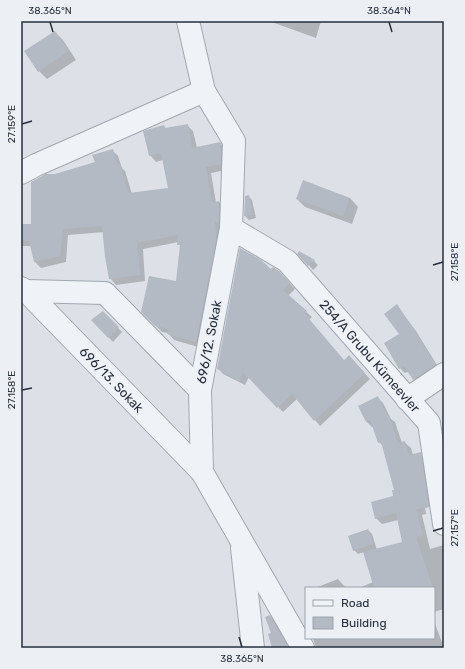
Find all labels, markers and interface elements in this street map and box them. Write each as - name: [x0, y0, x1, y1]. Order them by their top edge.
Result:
- text: 38.365°N: [28, 5, 72, 17]
- text: 38.364°N: [367, 5, 411, 17]
- text: 27.159°E: [6, 105, 18, 143]
- text: 27.158°E: [449, 243, 461, 281]
- street label: 254/A Grubu Kümeevler: [317, 296, 423, 415]
- street label: 696/12. Sokak: [194, 299, 225, 385]
- street label: 696/13. Sokak: [77, 343, 147, 415]
- text: 27.158°E: [6, 371, 18, 409]
- text: 27.157°E: [449, 509, 461, 547]
- legend: [305, 587, 435, 639]
- text: Road: [341, 596, 369, 610]
- text: Building: [341, 616, 387, 630]
- text: 38.365°N: [220, 653, 264, 665]

